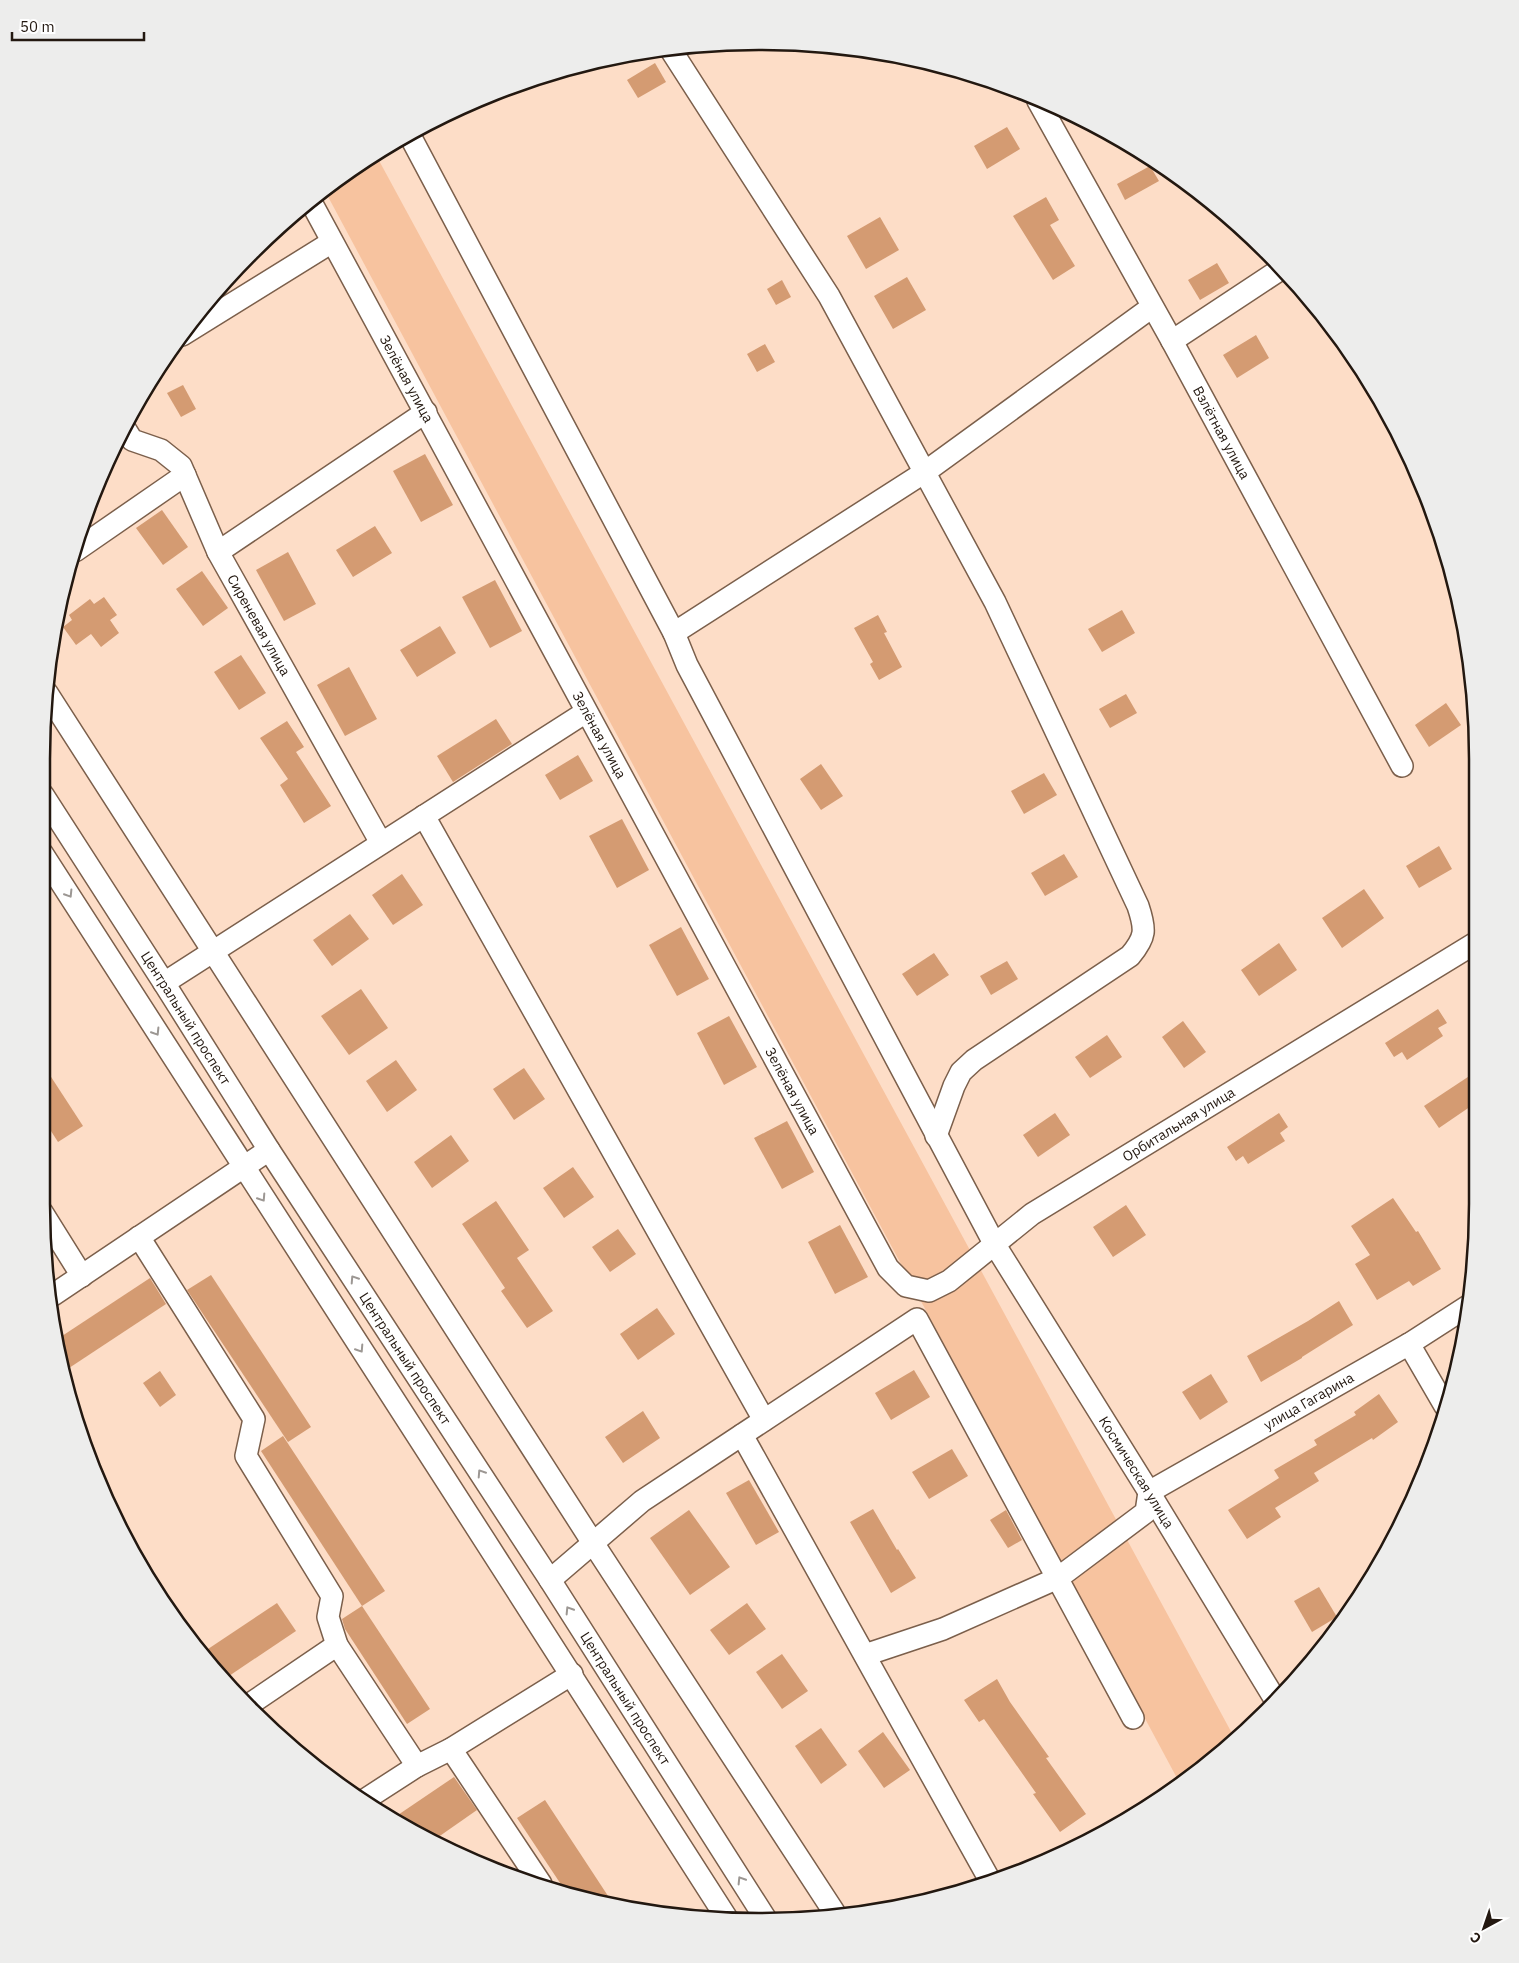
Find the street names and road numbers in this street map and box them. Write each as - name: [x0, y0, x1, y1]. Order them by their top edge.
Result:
- street label: Зелёная улица: [376, 332, 438, 426]
- street label: Взлётная улица: [1189, 383, 1254, 483]
- street label: Сиреневая улица: [223, 571, 295, 680]
- street label: Зелёная улица: [568, 688, 631, 782]
- street label: Центральный проспект: [137, 948, 235, 1089]
- street label: Зелёная улица: [761, 1044, 823, 1138]
- street label: Орбитальная улица: [1119, 1083, 1239, 1166]
- street label: Центральный проспект: [355, 1289, 455, 1429]
- street label: улица Гагарина: [1260, 1368, 1357, 1434]
- street label: Космическая улица: [1095, 1413, 1178, 1532]
- street label: Центральный проспект: [576, 1628, 675, 1769]

